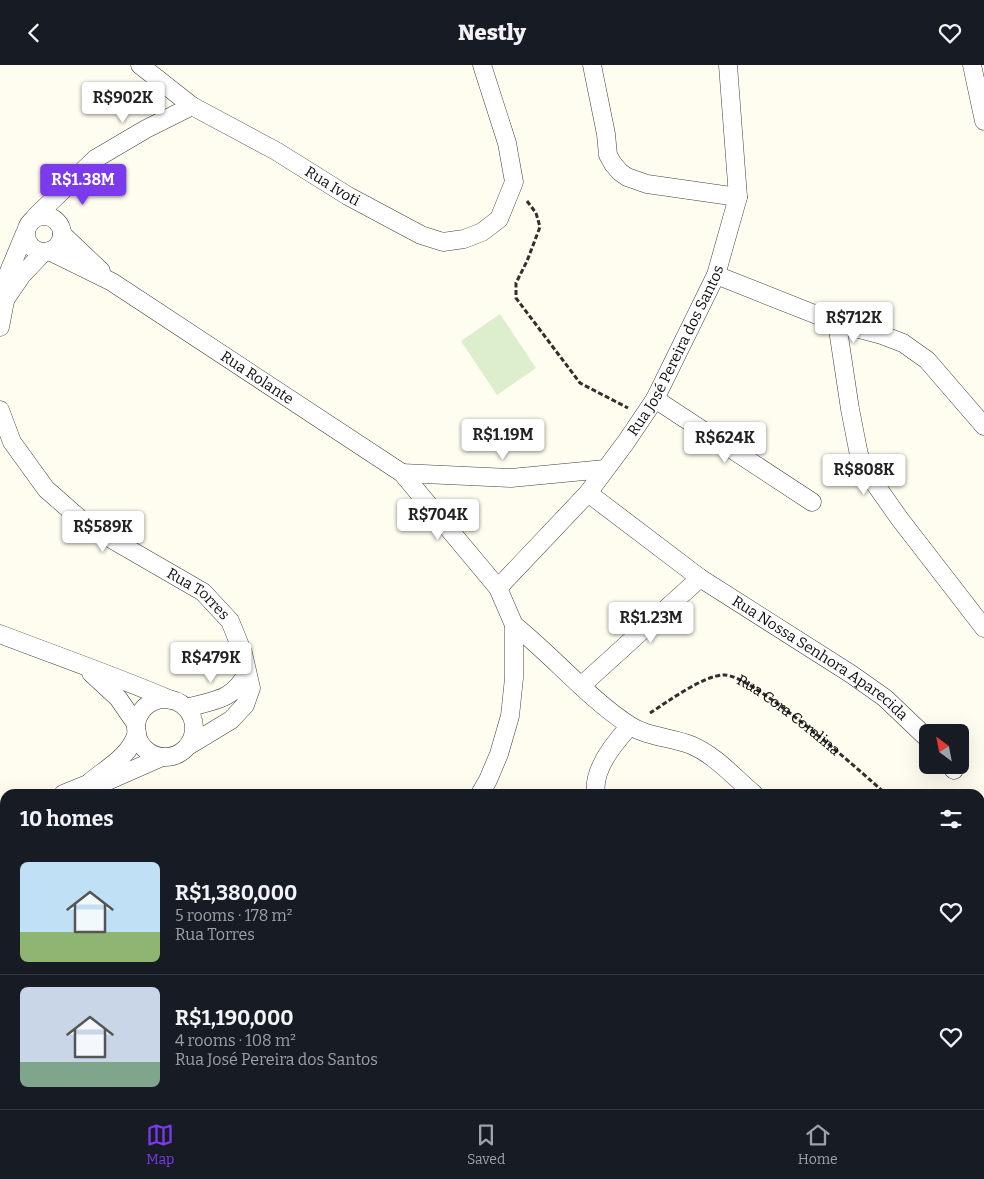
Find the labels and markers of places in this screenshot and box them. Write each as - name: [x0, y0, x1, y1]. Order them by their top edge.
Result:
- pin: R$902K: [82, 82, 164, 124]
- pin: R$1.38M: [37, 163, 129, 206]
- pin: R$712K: [813, 301, 895, 344]
- pin: R$1.19M: [457, 419, 549, 461]
- pin: R$624K: [684, 421, 766, 464]
- pin: R$808K: [823, 453, 905, 496]
- pin: R$704K: [397, 499, 479, 541]
- pin: R$589K: [62, 511, 144, 553]
- pin: R$1.23M: [605, 601, 697, 644]
- pin: R$479K: [170, 641, 252, 684]

